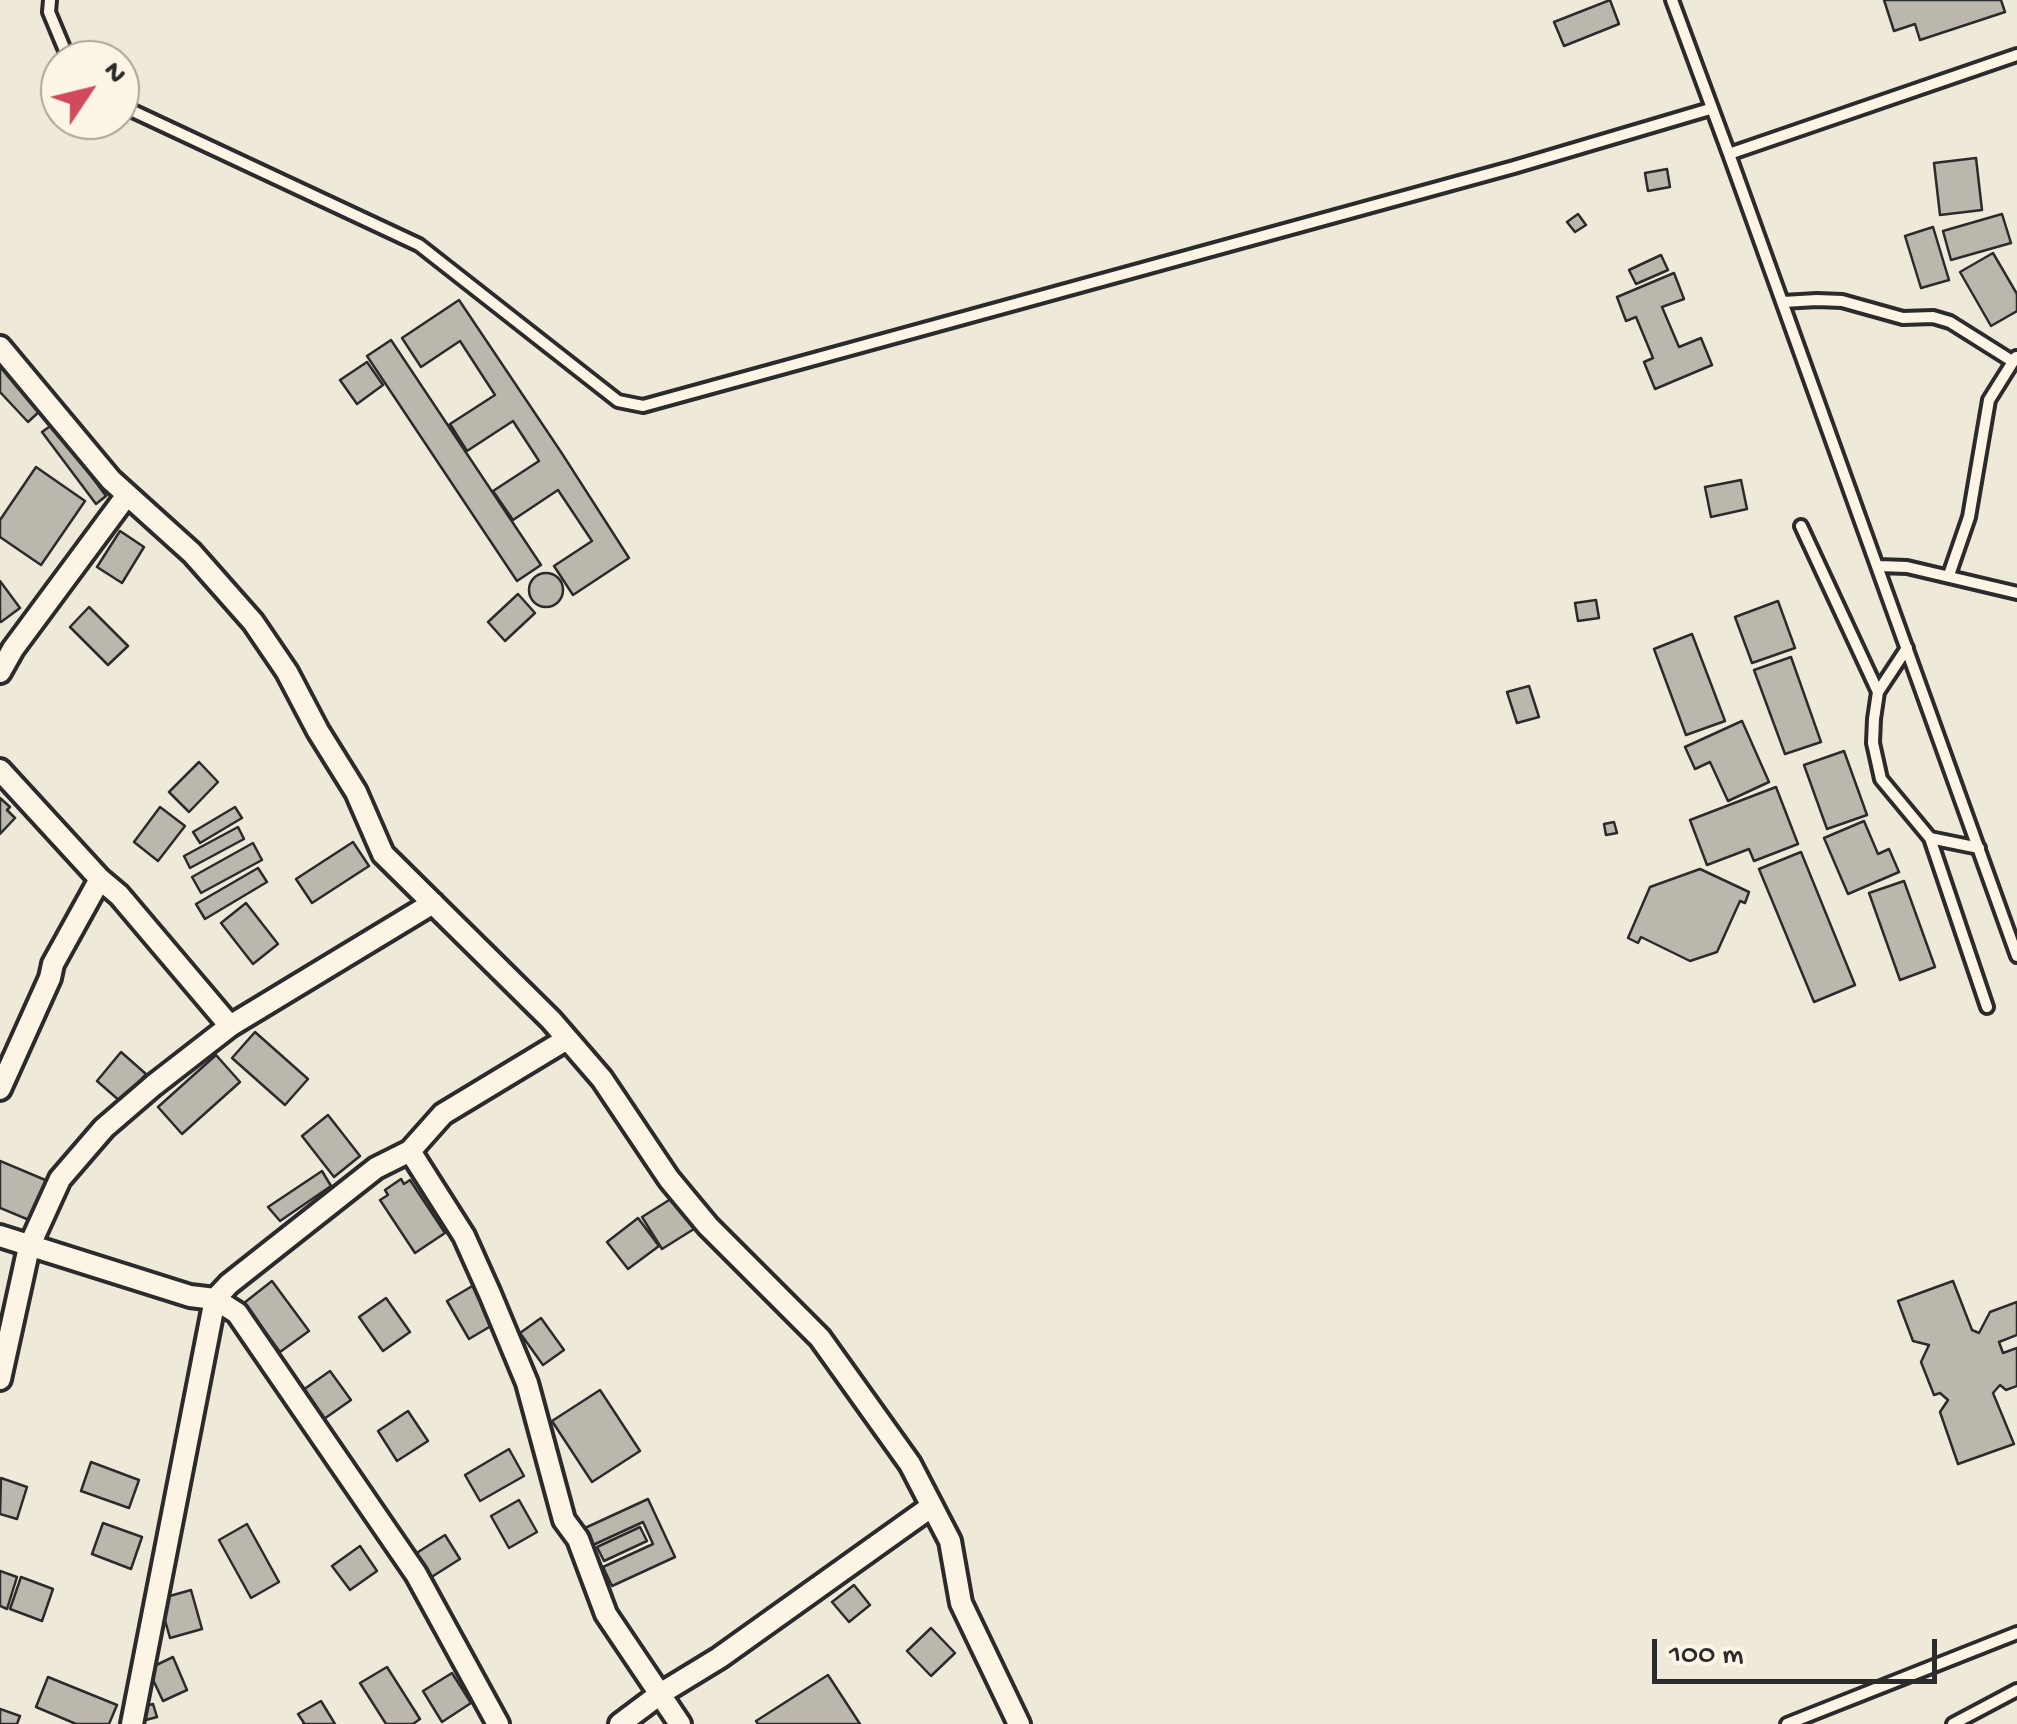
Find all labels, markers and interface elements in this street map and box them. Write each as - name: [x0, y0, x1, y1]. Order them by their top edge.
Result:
- north arrow: [40, 40, 140, 140]
- text: N: [95, 57, 132, 91]
- scale bar: [1657, 1619, 1942, 1681]
- text: 100 m: [1669, 1639, 1744, 1674]

